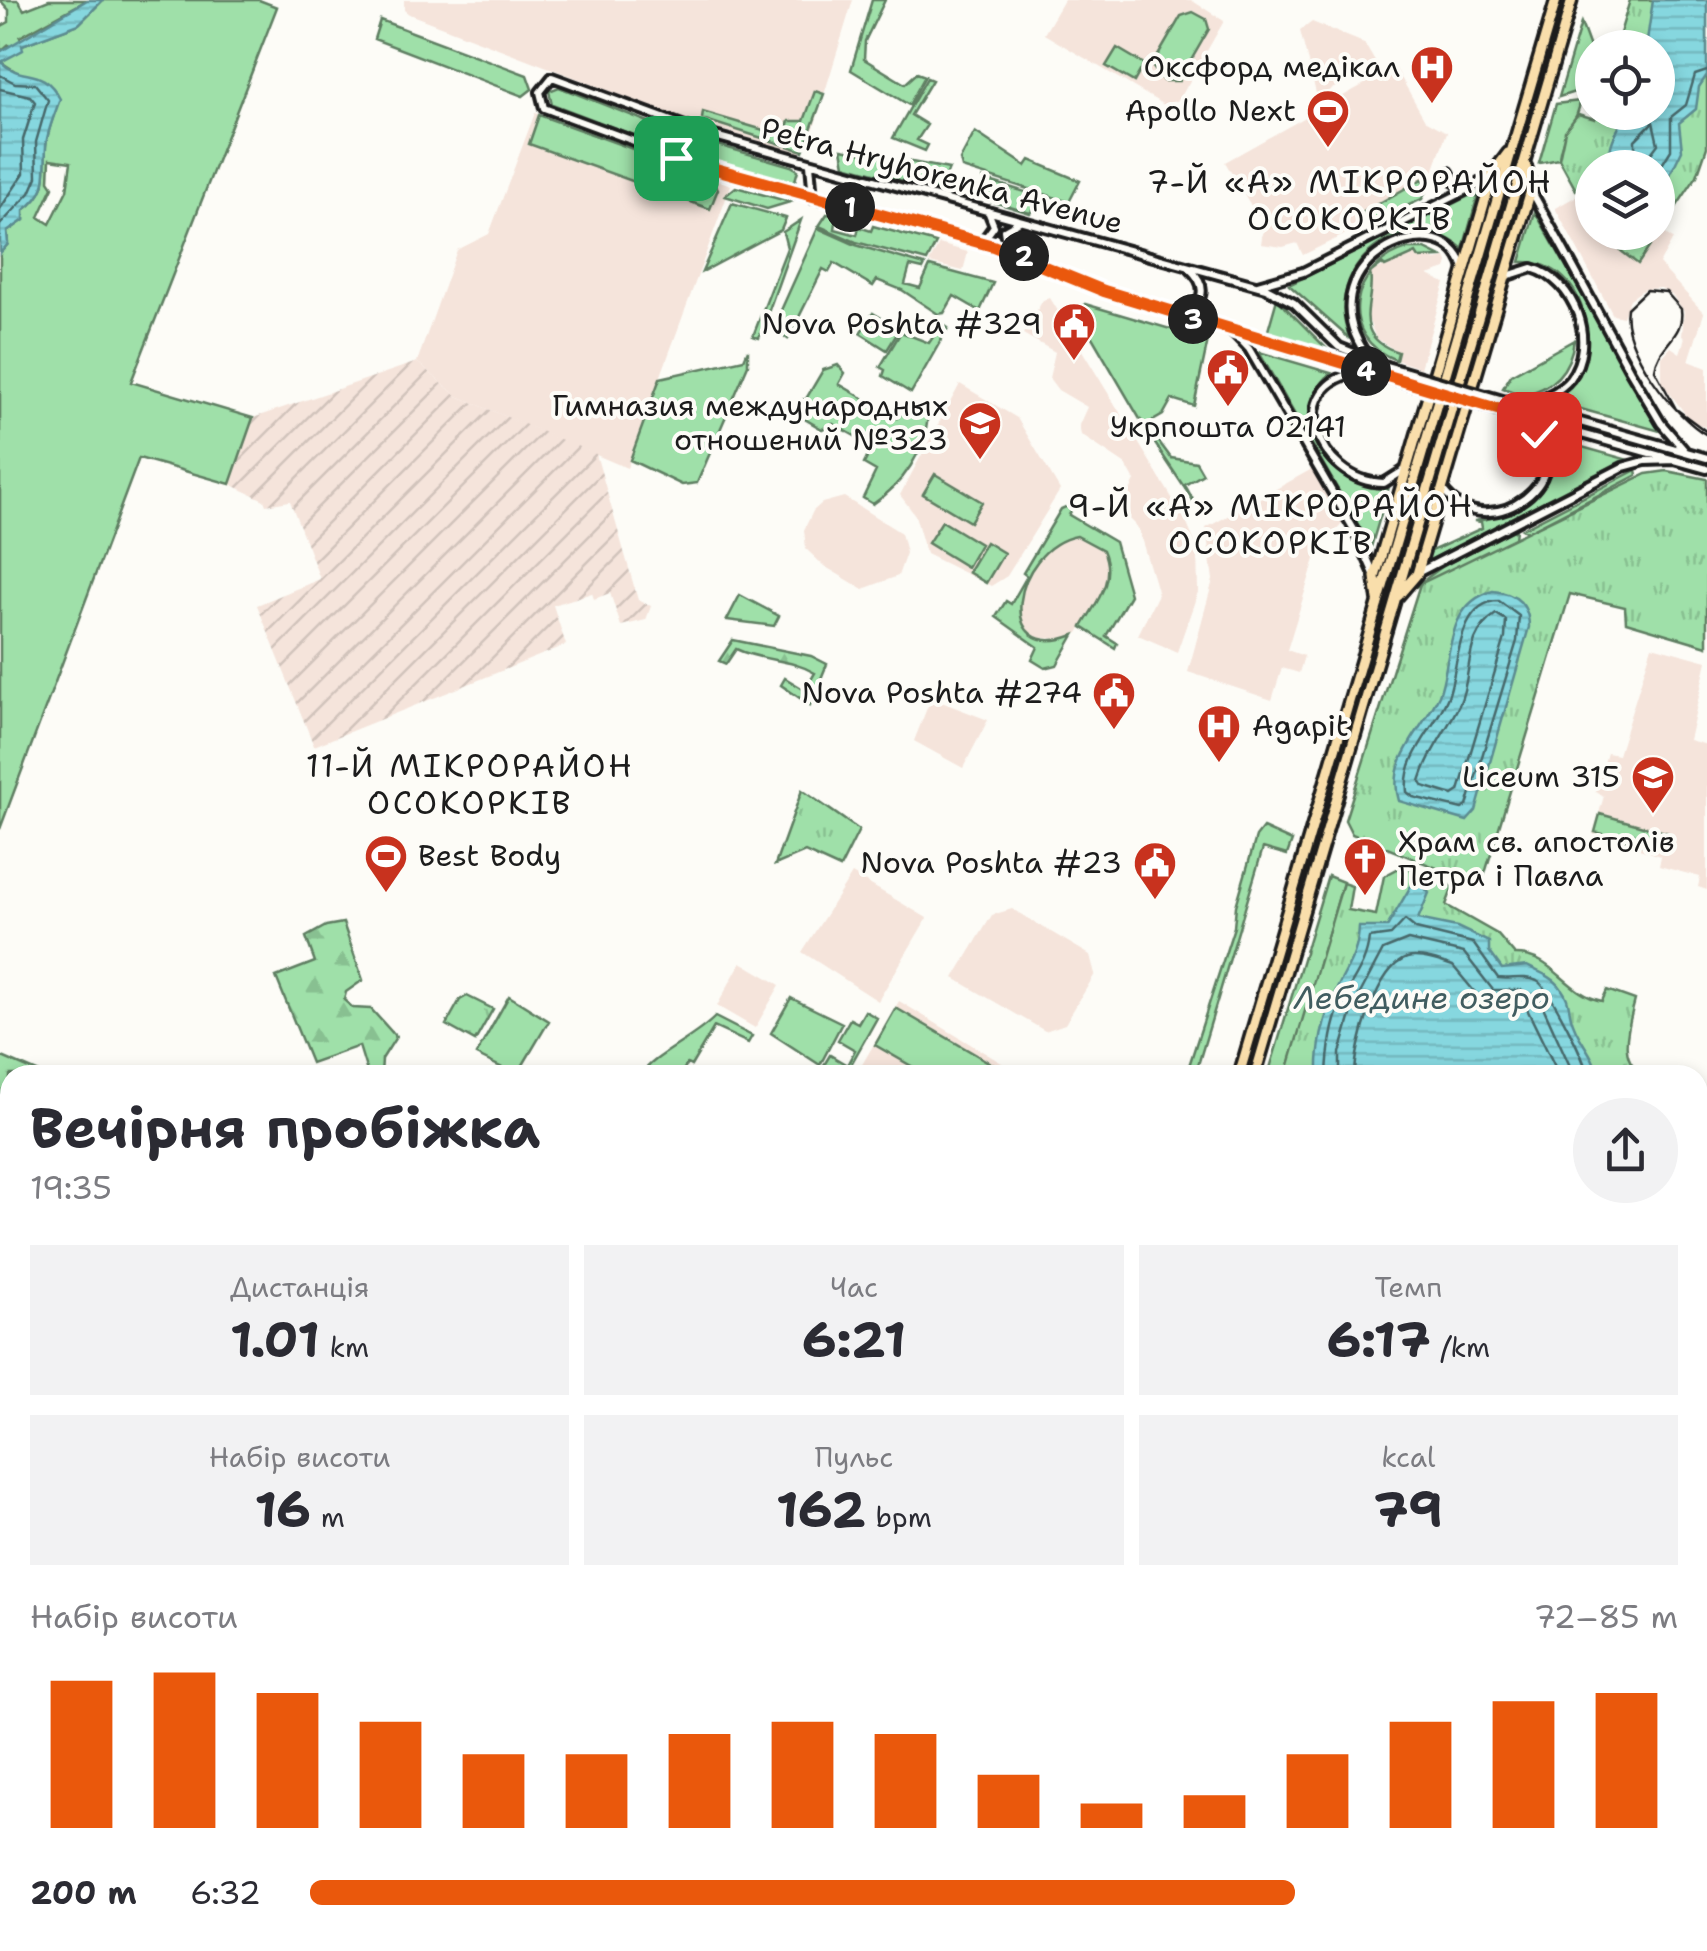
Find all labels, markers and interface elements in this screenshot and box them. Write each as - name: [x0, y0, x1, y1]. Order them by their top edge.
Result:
- map controls: [1575, 30, 1675, 250]
- button: locate: [1575, 30, 1675, 130]
- hospital icon: Оксфорд медікал: [1409, 44, 1455, 105]
- place label: Оксфорд медікал: [1144, 46, 1400, 87]
- sports icon: Apollo Next: [1305, 88, 1351, 149]
- place label: Apollo Next: [1125, 90, 1296, 131]
- street label: Petra Hryhorenka Avenue: [757, 107, 1128, 244]
- pin: [634, 116, 719, 201]
- icon: arrive: [649, 131, 704, 186]
- button: layers: [1575, 150, 1675, 250]
- district label: 7-Й «А» МІКРОРАЙОН ОСОКОРКІВ: [1147, 160, 1553, 240]
- pin: 1: [825, 182, 875, 232]
- text: 1: [844, 188, 856, 226]
- pin: 2: [999, 231, 1049, 281]
- text: 2: [1014, 237, 1034, 275]
- pin: 3: [1168, 294, 1218, 344]
- text: 3: [1183, 300, 1203, 338]
- public building icon: Nova Poshta #329: [1051, 301, 1097, 362]
- place label: Nova Poshta #329: [761, 303, 1042, 344]
- pin: 4: [1341, 346, 1391, 396]
- public building icon: Укрпошта 02141: [1205, 347, 1251, 408]
- text: 4: [1356, 352, 1376, 390]
- place label: Гимназия международных отношений №323: [552, 385, 948, 460]
- pin: [1497, 392, 1582, 477]
- school or university icon: Гимназия международных отношений №323: [957, 400, 1003, 461]
- place label: Укрпошта 02141: [1110, 406, 1346, 447]
- icon: check: [1512, 407, 1567, 462]
- district label: 9-Й «А» МІКРОРАЙОН ОСОКОРКІВ: [1068, 484, 1474, 564]
- public building icon: Nova Poshta #274: [1091, 670, 1137, 731]
- place label: Nova Poshta #274: [801, 672, 1082, 713]
- hospital icon: Agapit: [1196, 703, 1242, 764]
- place label: Agapit: [1252, 705, 1349, 746]
- district label: 11-Й МІКРОРАЙОН ОСОКОРКІВ: [306, 744, 634, 824]
- school or university icon: Liceum 315: [1630, 754, 1676, 815]
- place label: Liceum 315: [1462, 756, 1620, 797]
- place label: Храм св. апостолів Петра і Павла: [1398, 821, 1675, 896]
- sports icon: Best Body: [363, 833, 409, 894]
- place label: Best Body: [418, 835, 561, 876]
- church icon: Храм св. апостолів Петра і Павла: [1342, 836, 1388, 897]
- public building icon: Nova Poshta #23: [1132, 840, 1178, 901]
- place label: Nova Poshta #23: [860, 842, 1122, 883]
- water label: Лебедине озеро: [1293, 976, 1550, 1019]
- text: Вечірня пробіжка: [30, 1091, 540, 1165]
- button: share: [1573, 1098, 1678, 1203]
- text: 19:35: [30, 1166, 112, 1209]
- text: Дистанція: [230, 1268, 369, 1306]
- text: Час: [830, 1268, 878, 1306]
- text: Темп: [1374, 1268, 1442, 1306]
- text: 1.01: [230, 1306, 320, 1373]
- text: 6:21: [802, 1306, 906, 1373]
- text: 6:17: [1326, 1306, 1431, 1373]
- text: km: [320, 1328, 369, 1366]
- text: /km: [1431, 1328, 1490, 1366]
- text: Набір висоти: [209, 1438, 391, 1476]
- text: Пульс: [815, 1438, 893, 1476]
- text: kcal: [1381, 1438, 1436, 1476]
- text: 16: [255, 1476, 311, 1543]
- text: 162: [776, 1476, 866, 1543]
- text: 79: [1374, 1476, 1443, 1543]
- text: m: [311, 1498, 345, 1536]
- text: bpm: [866, 1498, 932, 1536]
- text: Набір висоти: [30, 1595, 238, 1638]
- text: 72–85 m: [1534, 1595, 1678, 1638]
- text: 200 m: [30, 1871, 137, 1914]
- text: 6:32: [190, 1871, 261, 1914]

